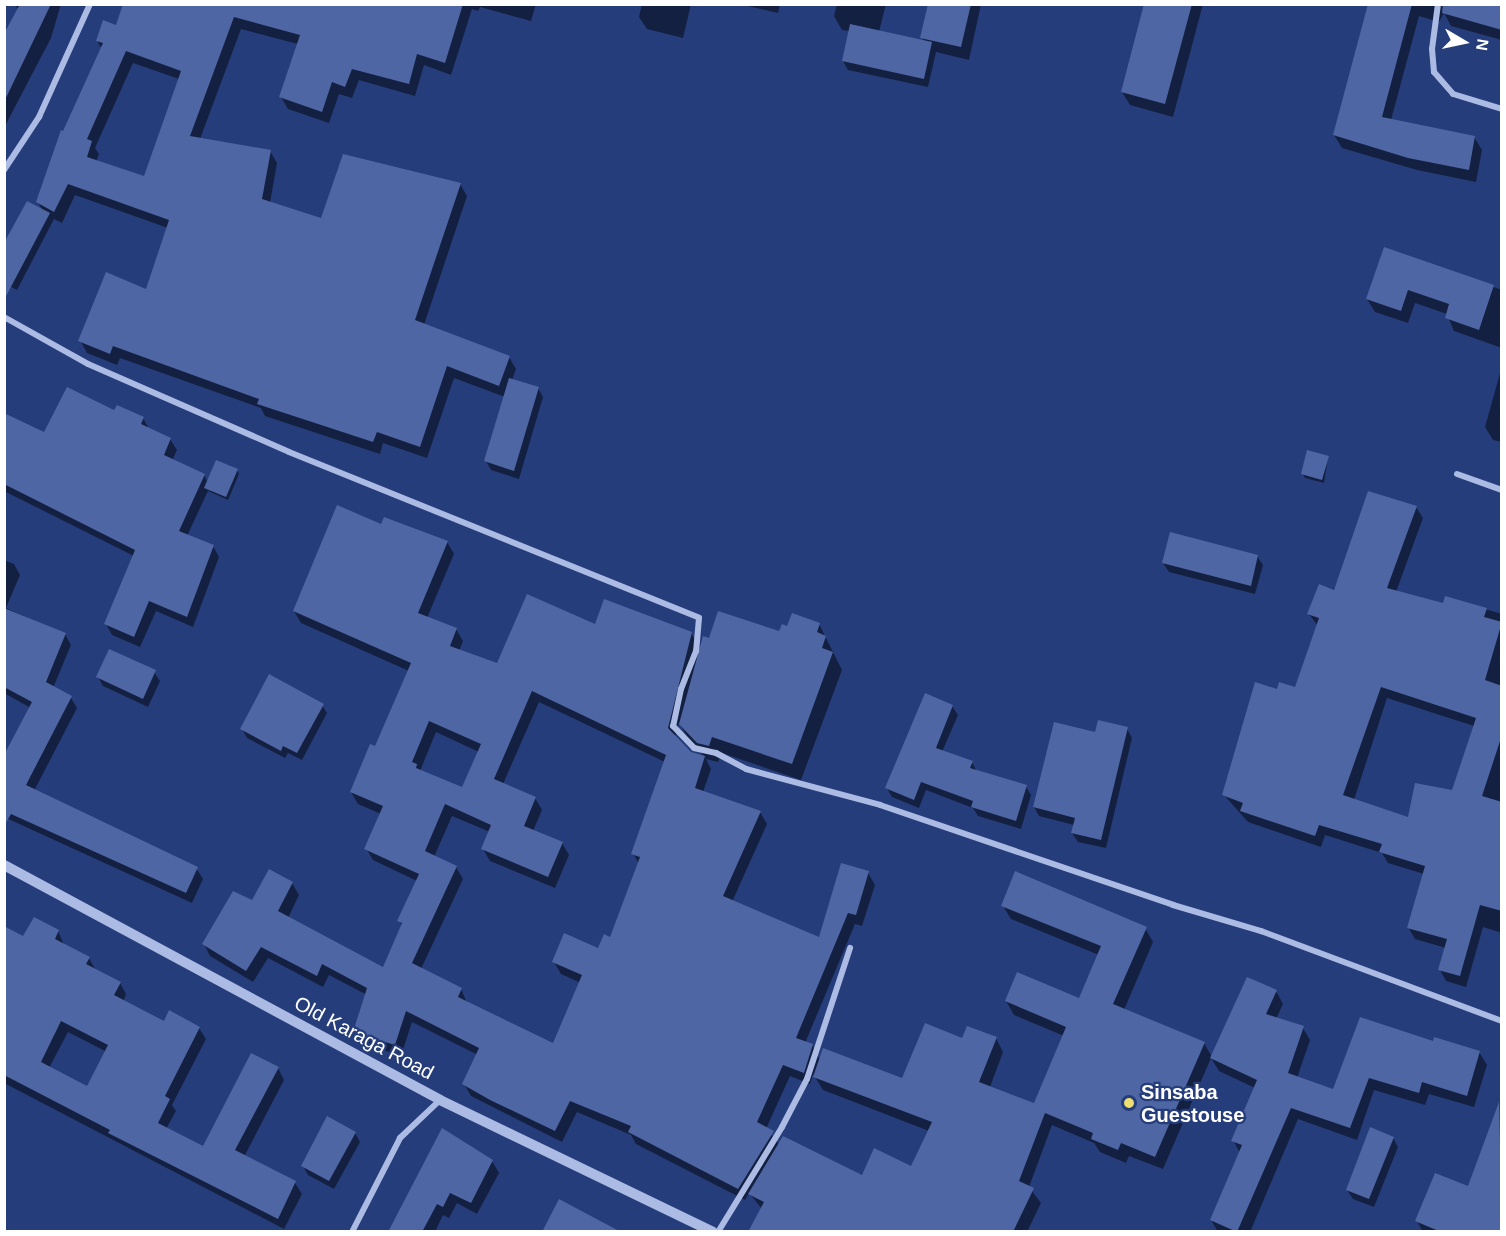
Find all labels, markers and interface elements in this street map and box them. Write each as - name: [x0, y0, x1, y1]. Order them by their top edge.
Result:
- north arrow: [1434, 12, 1494, 72]
- text: N: [1473, 38, 1492, 52]
- street label: Old Karaga Road: [290, 991, 438, 1085]
- place label: Sinsaba Guestouse: [1141, 1080, 1244, 1127]
- marker: Sinsaba Guestouse: [1122, 1096, 1136, 1110]

